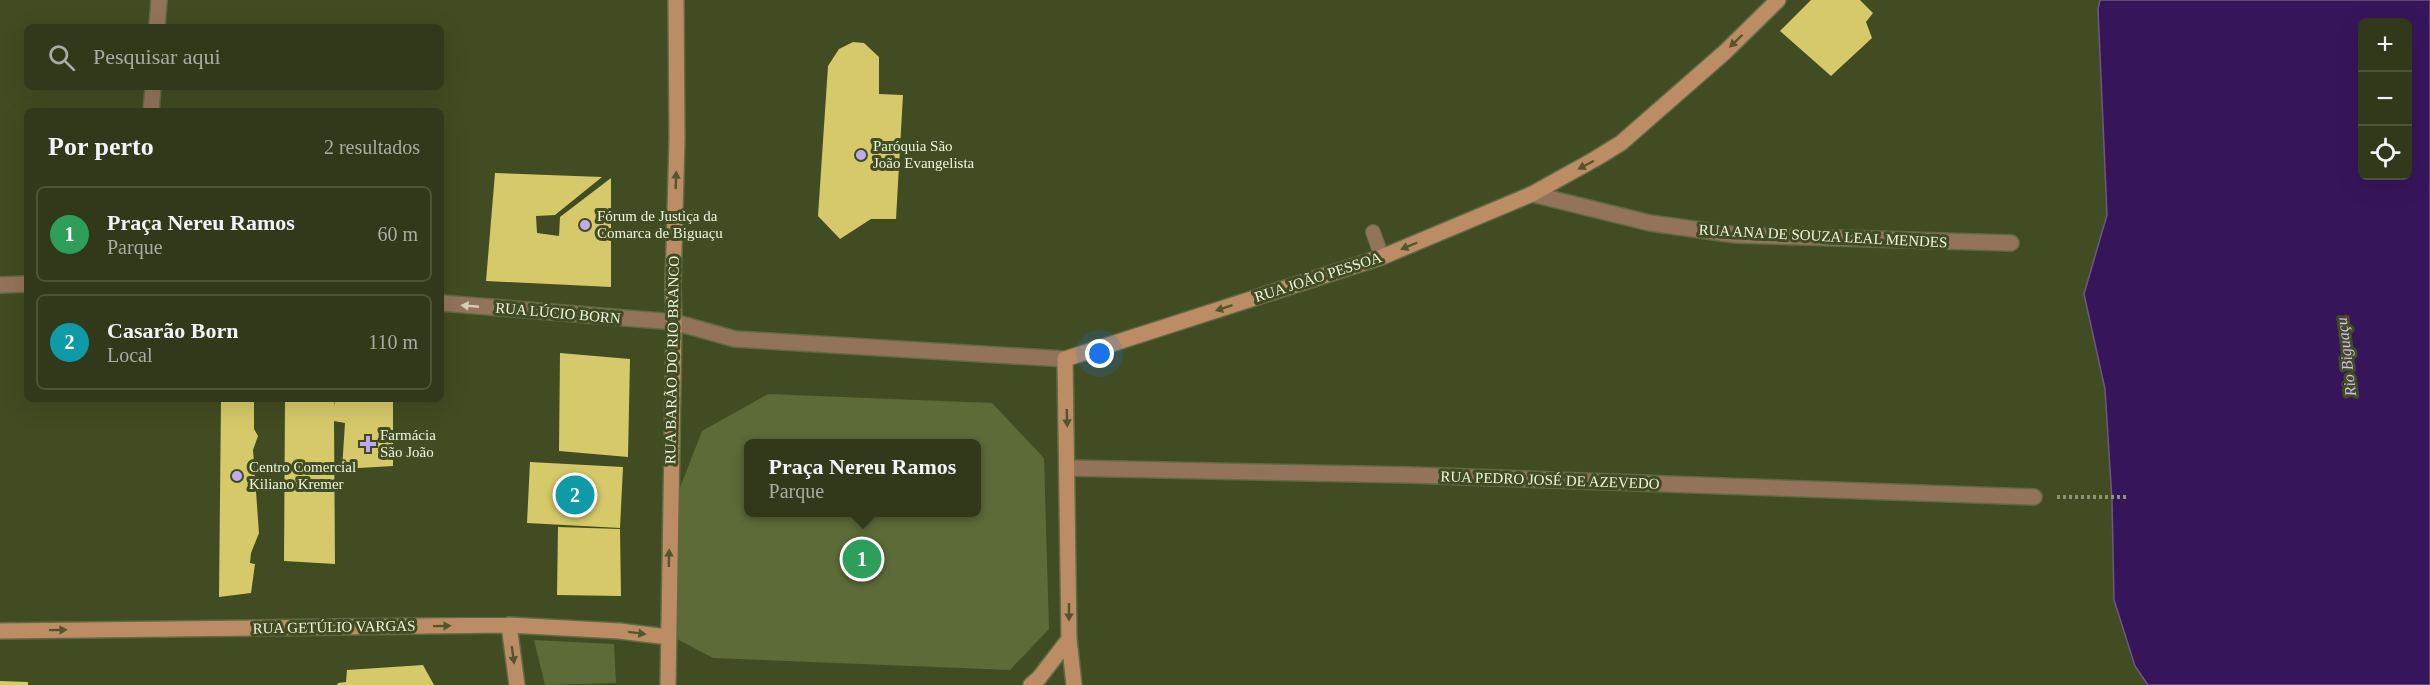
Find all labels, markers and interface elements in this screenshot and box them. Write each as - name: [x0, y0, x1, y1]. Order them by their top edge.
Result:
- map controls: [2358, 18, 2412, 180]
- button: +: [2358, 18, 2412, 72]
- search box: [24, 24, 444, 90]
- one-way arrow: [1729, 33, 1743, 47]
- icon: search: [45, 41, 78, 74]
- text: Pesquisar aqui: [93, 44, 221, 69]
- button: −: [2358, 72, 2412, 126]
- button: locate: [2358, 126, 2412, 180]
- text: Por perto: [48, 132, 154, 161]
- text: 2 resultados: [324, 136, 420, 158]
- place label: Paróquia São João Evangelista: [873, 138, 975, 171]
- marker: Paróquia São João Evangelista: [854, 148, 868, 162]
- one-way arrow: [1577, 160, 1594, 170]
- one-way arrow: [671, 170, 680, 189]
- place label: Fórum de Justiça da Comarca de Biguaçu: [597, 208, 723, 241]
- text: Praça Nereu Ramos: [107, 210, 295, 235]
- marker: Fórum de Justiça da Comarca de Biguaçu: [578, 218, 592, 232]
- street label: RUA ANA DE SOUZA LEAL MENDES: [1698, 221, 1948, 251]
- text: 1: [65, 223, 75, 245]
- text: 60 m: [377, 223, 418, 245]
- text: Parque: [107, 236, 163, 258]
- one-way arrow: [1399, 241, 1417, 251]
- street label: RUA JOÃO PESSOA: [1252, 249, 1384, 305]
- street label: RUA BARÃO DO RIO BRANCO: [662, 256, 682, 464]
- street label: RUA LÚCIO BORN: [495, 300, 622, 326]
- one-way arrow: [460, 301, 479, 310]
- one-way arrow: [1215, 304, 1233, 313]
- water label: Rio Biguaçu: [2333, 316, 2360, 399]
- text: Casarão Born: [107, 318, 238, 343]
- text: 2: [65, 331, 75, 353]
- text: 110 m: [368, 331, 418, 353]
- your location: [1085, 339, 1114, 368]
- text: Local: [107, 344, 153, 366]
- one-way arrow: [1062, 408, 1071, 427]
- place label: Farmácia São João: [380, 427, 436, 460]
- marker: Farmácia São João: [361, 437, 375, 451]
- popup: [744, 439, 981, 517]
- text: Praça Nereu Ramos: [769, 454, 956, 479]
- place label: Centro Comercial Kiliano Kremer: [249, 459, 356, 492]
- street label: RUA PEDRO JOSÉ DE AZEVEDO: [1440, 468, 1660, 492]
- marker: Centro Comercial Kiliano Kremer: [230, 469, 244, 483]
- pin: 2: [556, 472, 594, 518]
- text: Parque: [769, 480, 824, 502]
- pin: 1: [842, 536, 882, 582]
- one-way arrow: [664, 548, 674, 567]
- one-way arrow: [1064, 603, 1074, 622]
- street label: RUA GETÚLIO VARGAS: [252, 618, 416, 636]
- one-way arrow: [433, 621, 452, 631]
- one-way arrow: [49, 625, 68, 635]
- one-way arrow: [628, 629, 647, 638]
- one-way arrow: [508, 646, 517, 665]

